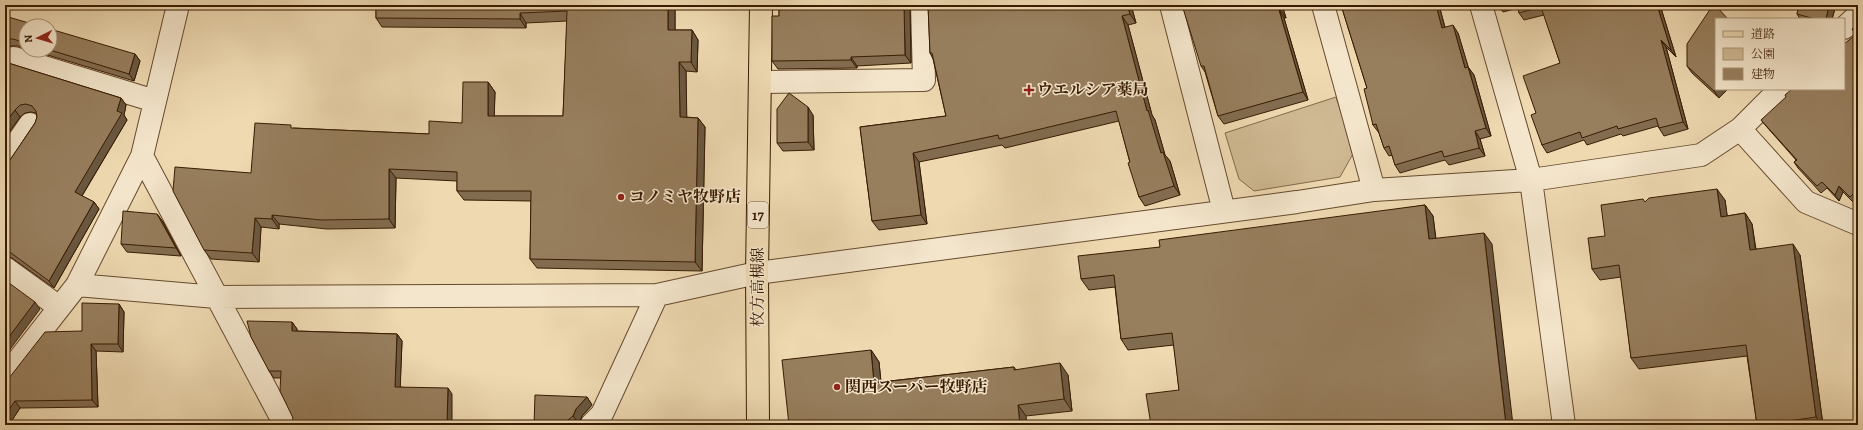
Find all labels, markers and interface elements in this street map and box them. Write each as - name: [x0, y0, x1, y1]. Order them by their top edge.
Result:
- north arrow: [18, 18, 58, 58]
- legend: [1715, 18, 1845, 90]
- text: 道路: [1751, 26, 1775, 42]
- text: N: [21, 34, 36, 43]
- text: 公園: [1751, 46, 1775, 62]
- text: 建物: [1751, 66, 1775, 82]
- place label: ウエルシア薬局: [1037, 79, 1149, 101]
- marker: ウエルシア薬局: [1024, 85, 1034, 95]
- place label: コノミヤ牧野店: [629, 186, 741, 208]
- marker: コノミヤ牧野店: [616, 192, 626, 202]
- road number: 17: [748, 202, 768, 228]
- street label: 枚方高槻線: [747, 247, 769, 327]
- place label: 関西スーパー牧野店: [845, 376, 987, 398]
- marker: 関西スーパー牧野店: [832, 382, 842, 392]

